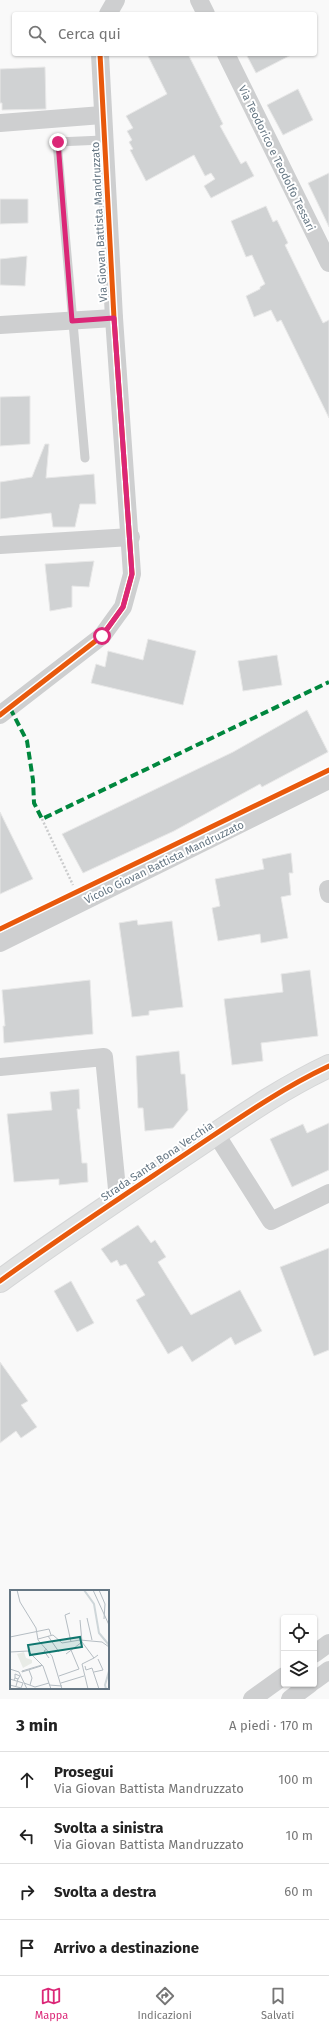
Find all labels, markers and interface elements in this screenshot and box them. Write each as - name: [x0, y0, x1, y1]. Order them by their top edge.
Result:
- search box: [12, 12, 317, 56]
- icon: search: [26, 23, 48, 45]
- text: Cerca qui: [58, 25, 121, 43]
- street label: Via Teodorico e Teodolfo Tessari: [236, 83, 318, 233]
- route end: [49, 133, 67, 151]
- street label: Via Giovan Battista Mandruzzato: [89, 141, 110, 303]
- route start: [93, 627, 111, 645]
- street label: Vicolo Giovan Battista Mandruzzato: [82, 818, 246, 907]
- street label: Strada Santa Bona Vecchia: [99, 1119, 216, 1204]
- inset map: [10, 1590, 109, 1689]
- map controls: [281, 1615, 317, 1687]
- button: locate: [281, 1615, 317, 1651]
- button: layers: [281, 1651, 317, 1687]
- text: 3 min: [16, 1715, 58, 1736]
- text: A piedi · 170 m: [229, 1718, 313, 1733]
- text: Prosegui: [54, 1763, 113, 1781]
- icon: ahead: [16, 1769, 38, 1791]
- text: 100 m: [278, 1772, 313, 1787]
- text: Via Giovan Battista Mandruzzato: [54, 1781, 244, 1796]
- text: Svolta a sinistra: [54, 1819, 164, 1837]
- icon: left: [16, 1825, 38, 1847]
- text: 10 m: [286, 1828, 313, 1843]
- text: Via Giovan Battista Mandruzzato: [54, 1837, 244, 1852]
- icon: right: [16, 1881, 38, 1903]
- text: Svolta a destra: [54, 1883, 156, 1901]
- text: 60 m: [284, 1884, 313, 1899]
- icon: arrive: [16, 1937, 38, 1959]
- text: Arrivo a destinazione: [54, 1939, 199, 1957]
- tab: Mappa: [35, 1985, 68, 2022]
- tab: Indicazioni: [137, 1985, 192, 2022]
- tab: Salvati: [261, 1985, 294, 2022]

